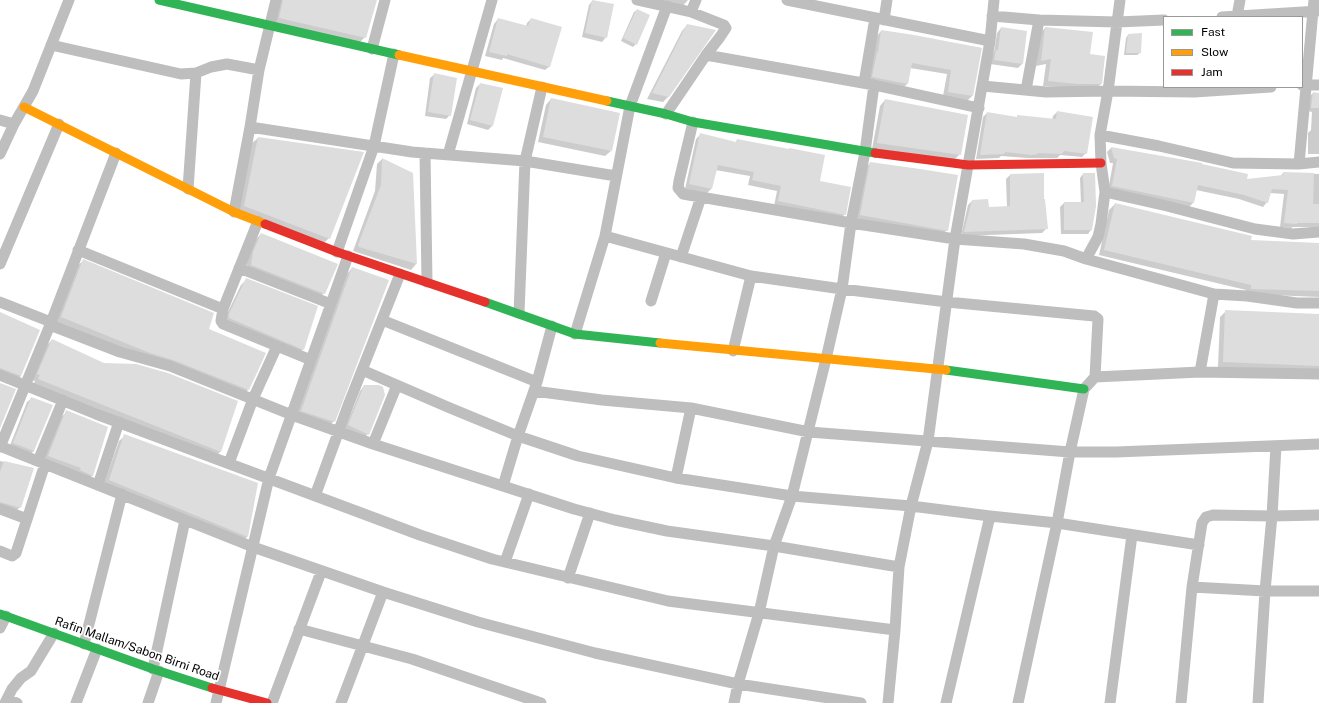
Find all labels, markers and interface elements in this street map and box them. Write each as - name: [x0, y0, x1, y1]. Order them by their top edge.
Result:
- legend: [1163, 16, 1303, 88]
- text: Fast: [1201, 25, 1225, 39]
- text: Slow: [1201, 45, 1228, 59]
- text: Jam: [1201, 65, 1223, 79]
- street label: Rafin Mallam/Sabon Birni Road: [53, 614, 221, 684]

